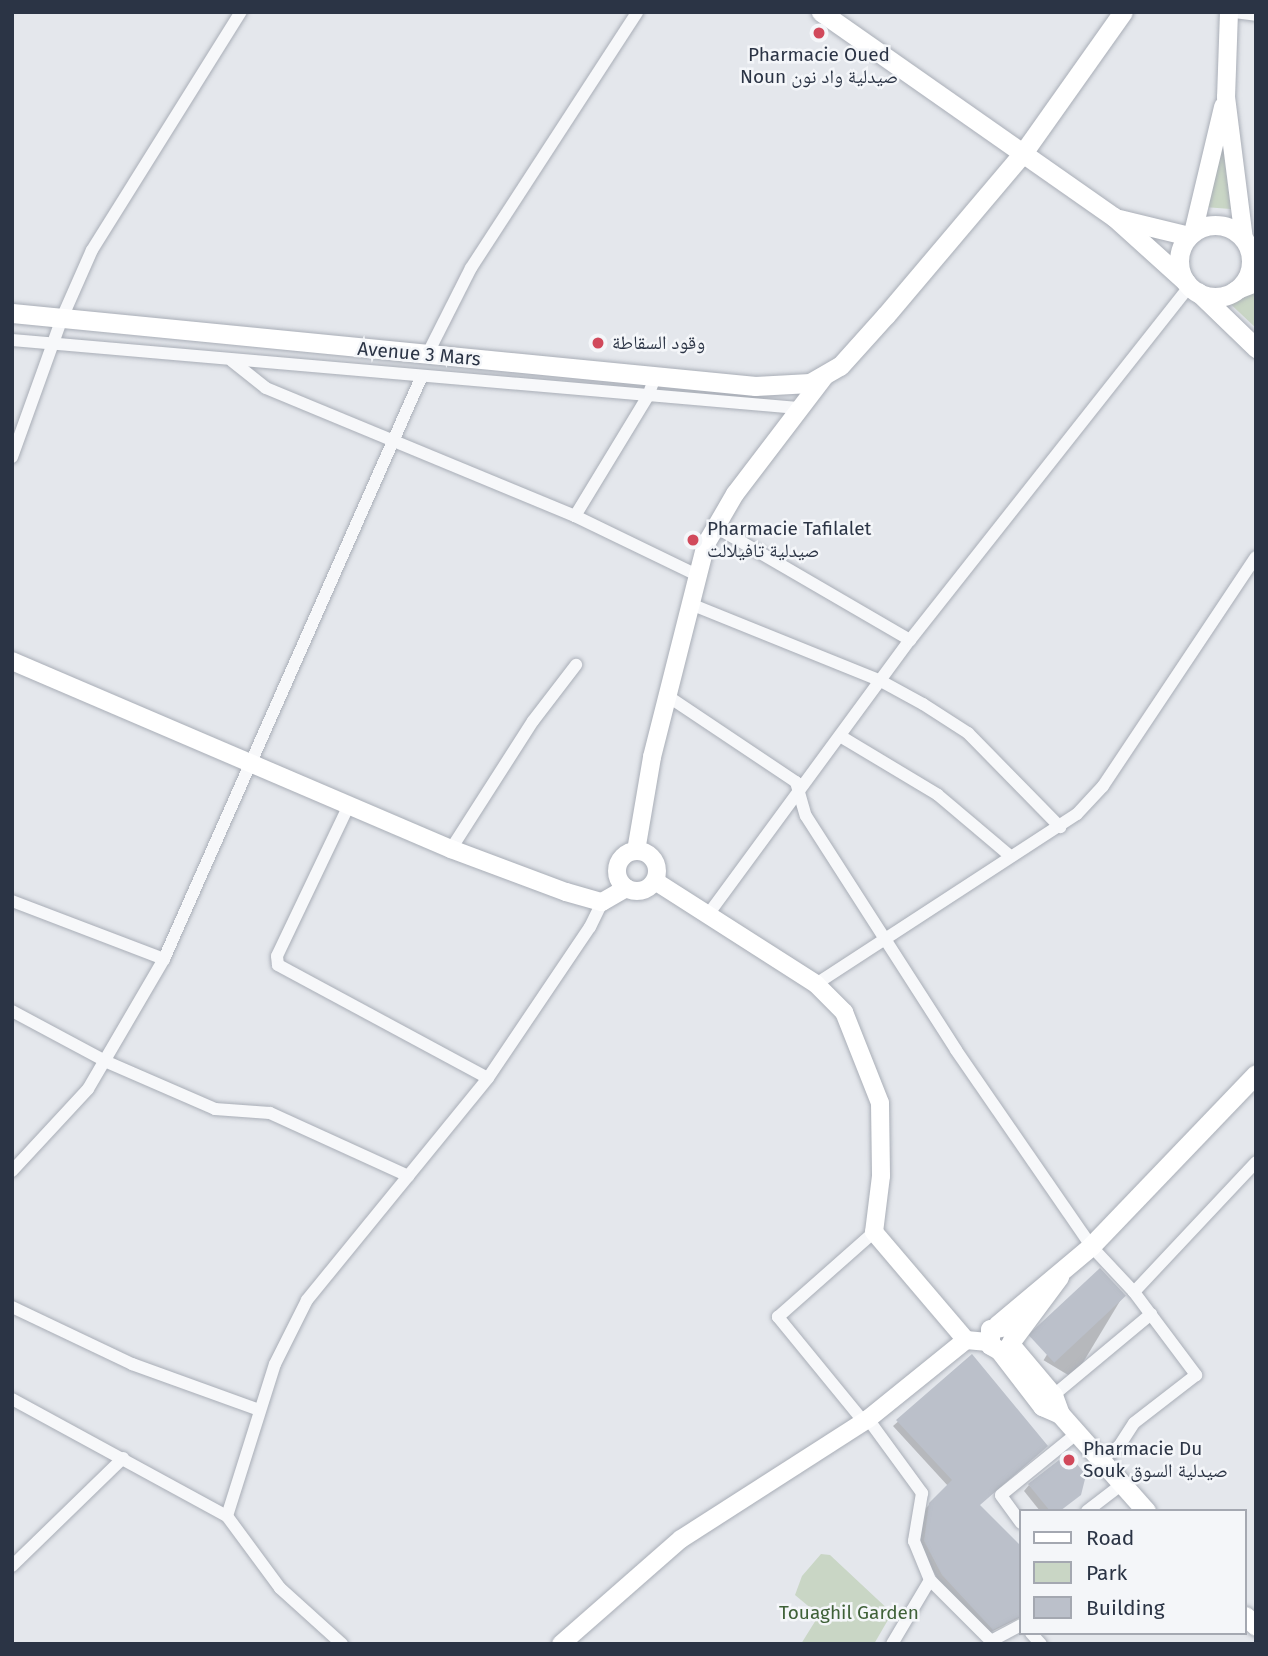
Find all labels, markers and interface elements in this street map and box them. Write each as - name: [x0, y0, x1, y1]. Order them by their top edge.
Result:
- marker: Pharmacie Oued Noun صيدلية واد نون: [811, 25, 827, 41]
- place label: Pharmacie Oued Noun صيدلية واد نون: [740, 44, 898, 88]
- place label: وقود السقاطة: [612, 332, 705, 354]
- marker: وقود السقاطة: [590, 335, 606, 351]
- street label: Avenue 3 Mars: [356, 337, 482, 371]
- place label: Pharmacie Tafilalet صيدلية تافيلالت: [707, 518, 871, 562]
- marker: Pharmacie Tafilalet صيدلية تافيلالت: [685, 532, 701, 548]
- place label: Pharmacie Du Souk صيدلية السوق: [1083, 1438, 1228, 1482]
- marker: Pharmacie Du Souk صيدلية السوق: [1061, 1452, 1077, 1468]
- legend: [1020, 1509, 1247, 1635]
- text: Road: [1086, 1525, 1134, 1551]
- text: Park: [1086, 1560, 1127, 1586]
- text: Building: [1086, 1595, 1165, 1621]
- park label: Touaghil Garden: [779, 1602, 919, 1624]

